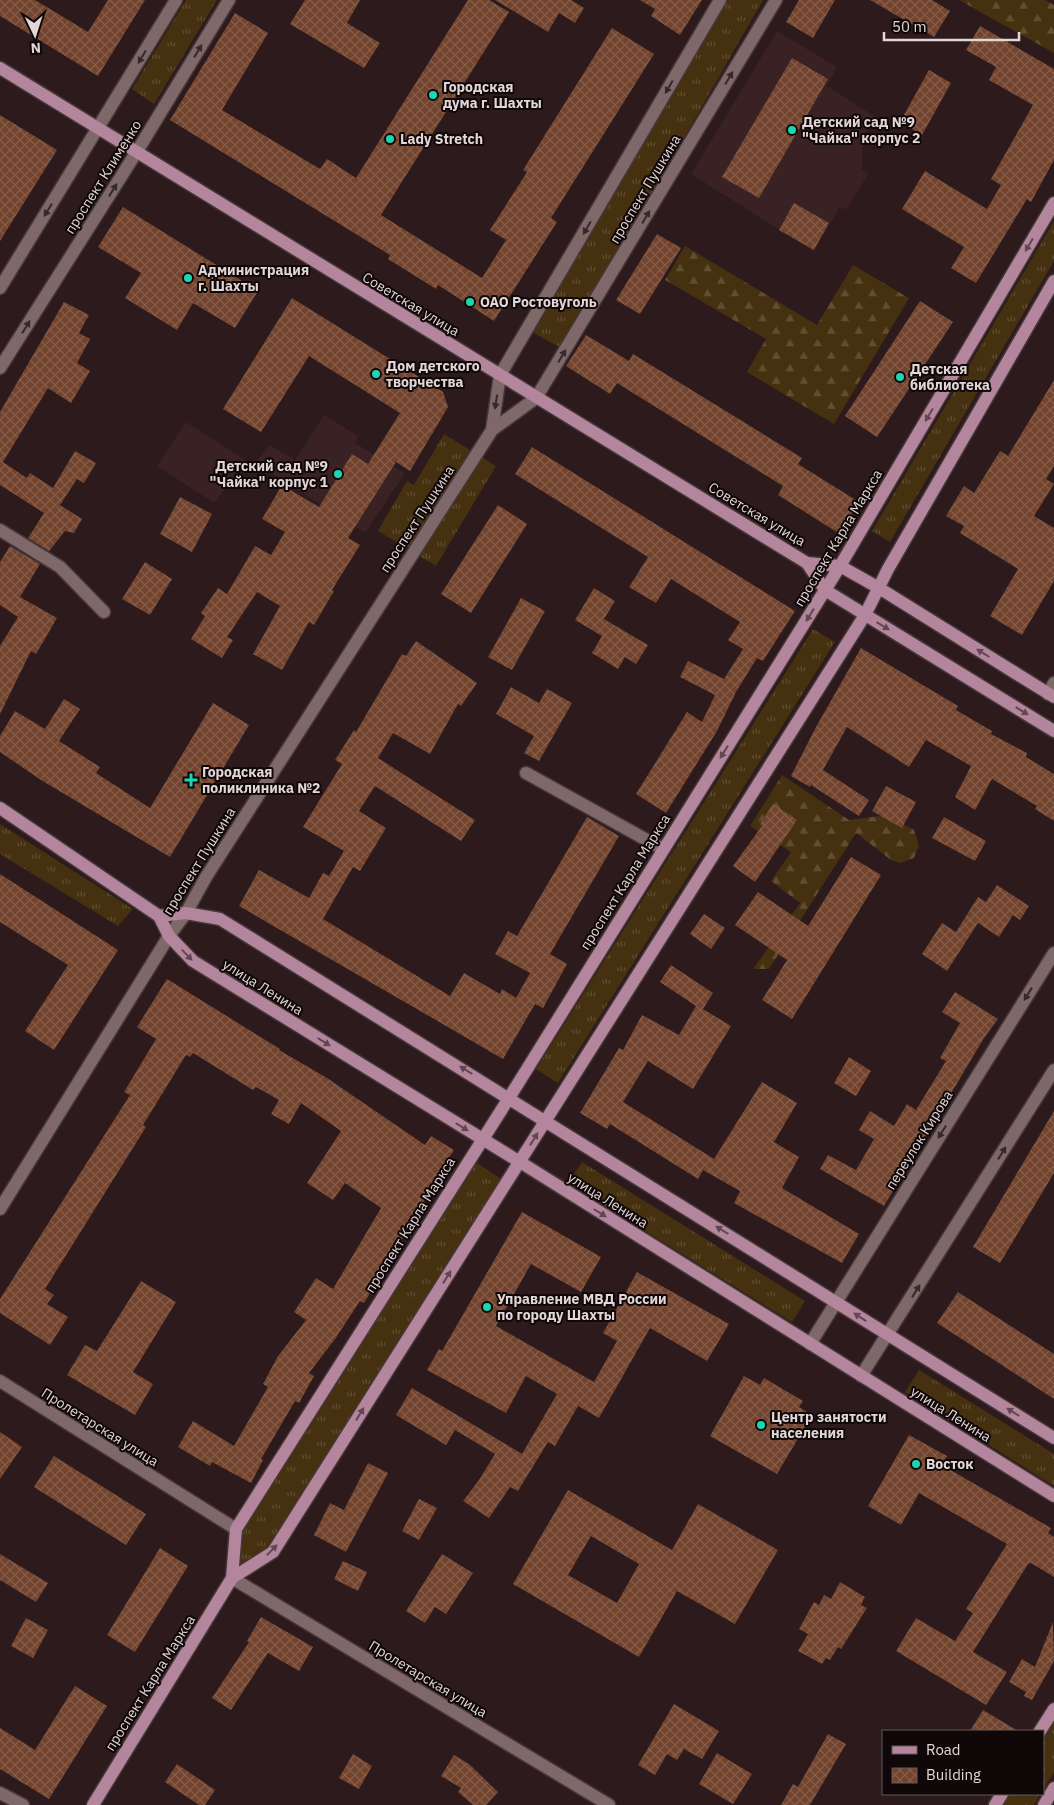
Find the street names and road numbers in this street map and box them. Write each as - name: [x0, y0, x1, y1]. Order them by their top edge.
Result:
- street label: проспект Клименко: [61, 117, 145, 237]
- street label: проспект Пушкина: [605, 131, 685, 247]
- street label: Советская улица: [359, 268, 463, 340]
- street label: проспект Пушкина: [376, 462, 459, 576]
- street label: проспект Карла Маркса: [790, 466, 886, 610]
- street label: Советская улица: [705, 478, 809, 550]
- street label: проспект Пушкина: [159, 803, 240, 918]
- street label: проспект Карла Маркса: [576, 810, 674, 953]
- street label: улица Ленина: [219, 955, 307, 1019]
- street label: переулок Кирова: [881, 1087, 957, 1193]
- street label: проспект Карла Маркса: [361, 1153, 459, 1296]
- street label: улица Ленина: [564, 1168, 652, 1232]
- street label: улица Ленина: [907, 1382, 995, 1446]
- street label: Пролетарская улица: [38, 1384, 162, 1471]
- street label: проспект Карла Маркса: [101, 1611, 199, 1754]
- street label: Пролетарская улица: [366, 1637, 491, 1722]

